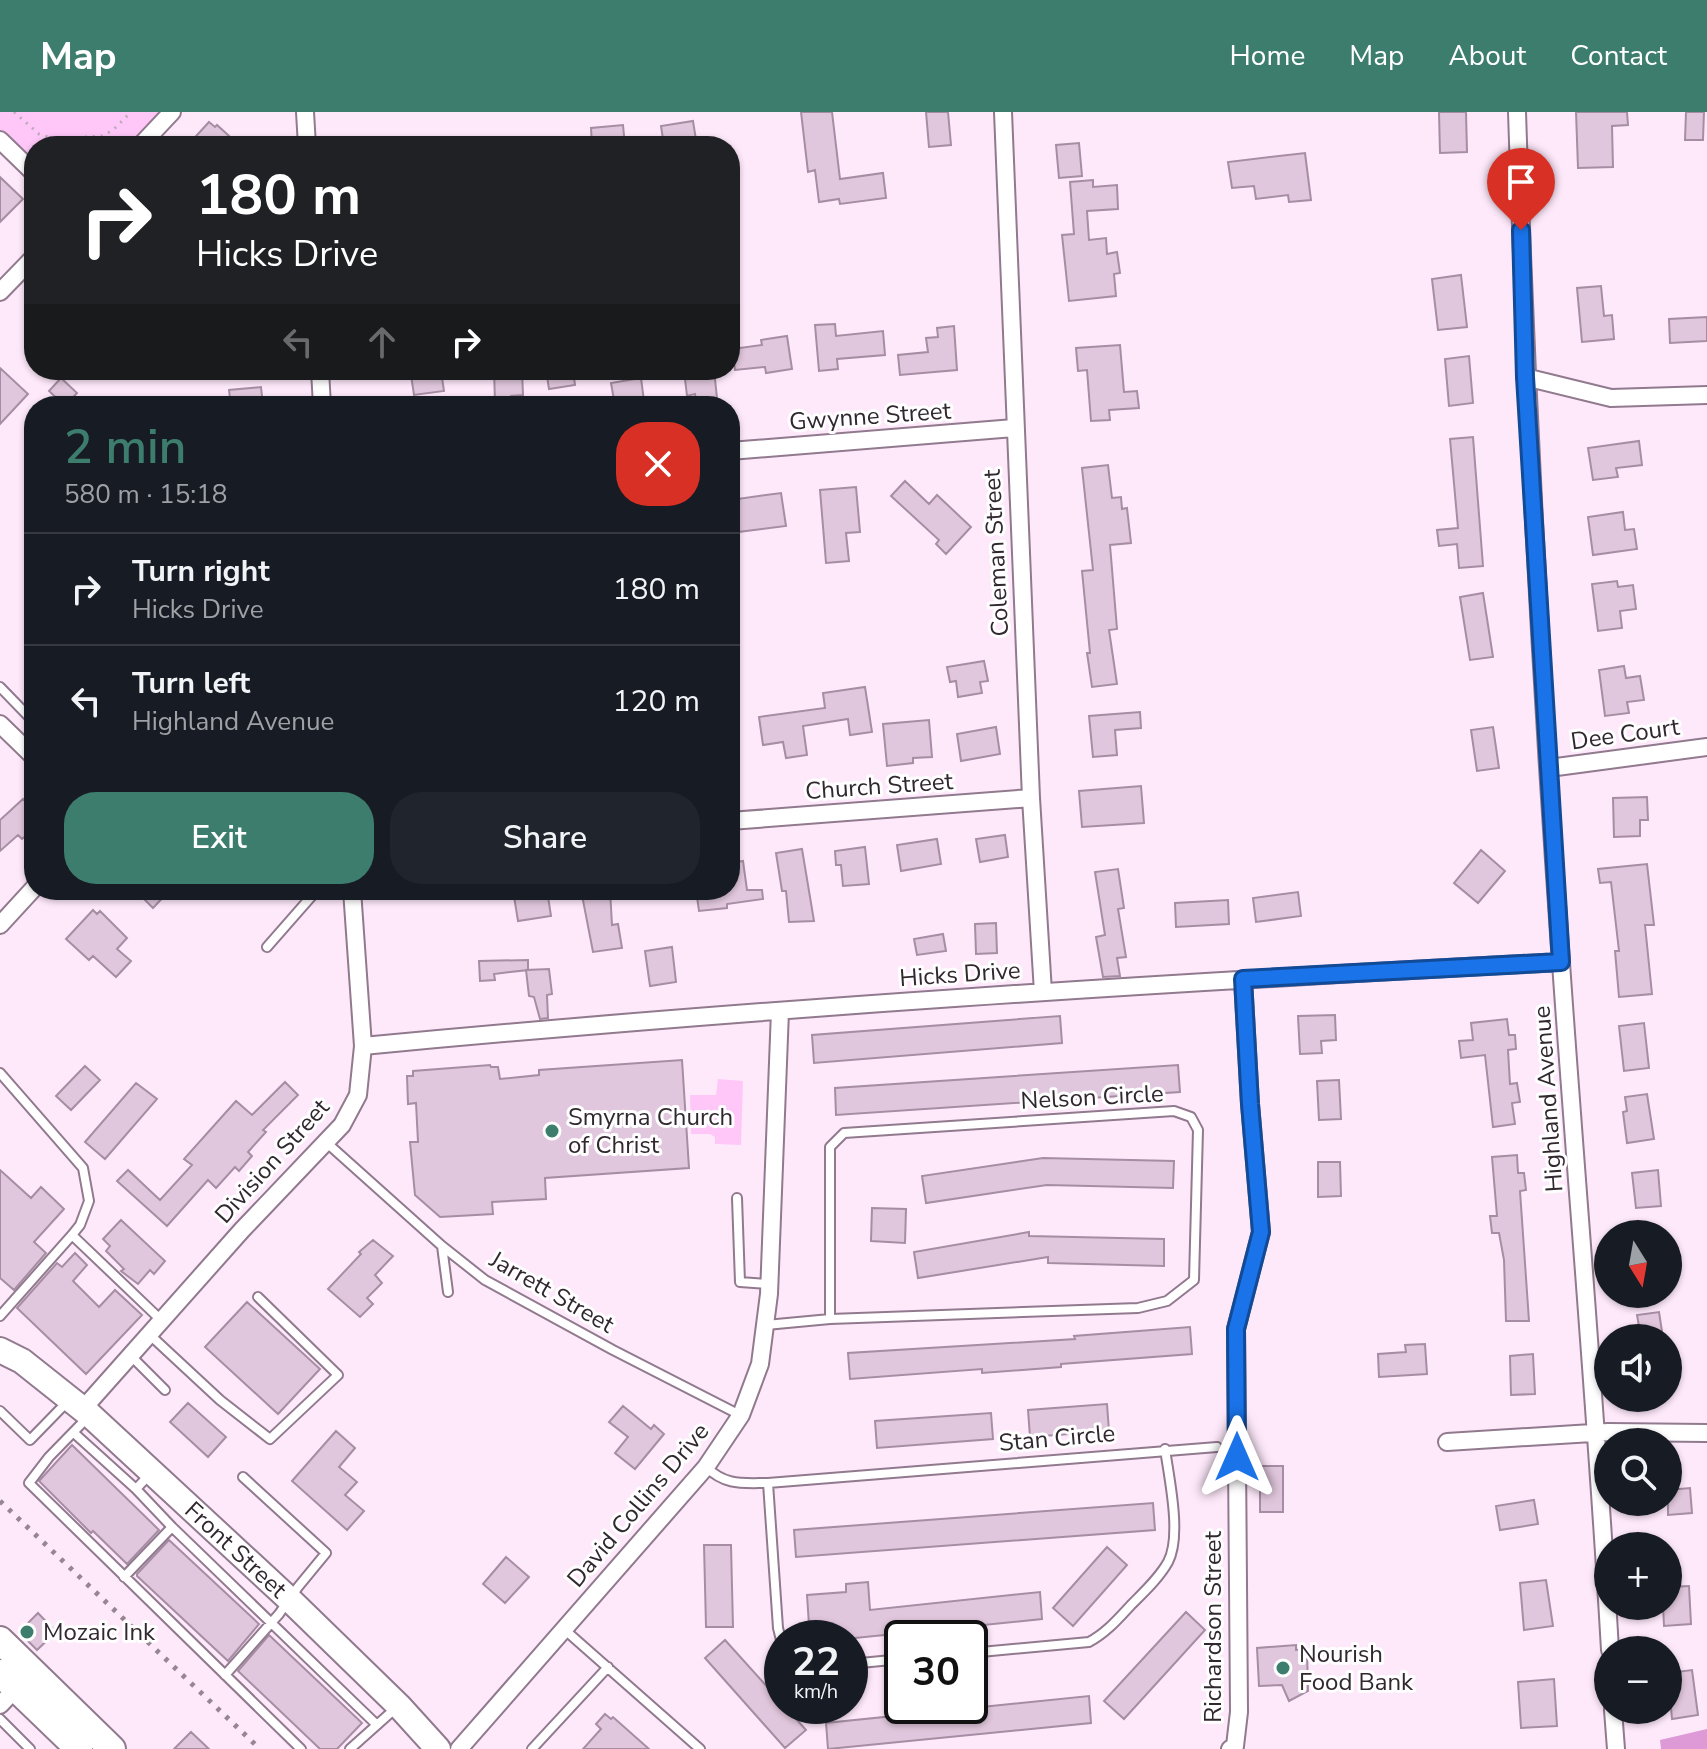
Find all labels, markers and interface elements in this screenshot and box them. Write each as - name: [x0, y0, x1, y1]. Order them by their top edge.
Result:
- text: Map: [40, 31, 117, 82]
- text: Home: [1230, 37, 1305, 75]
- text: Map: [1349, 37, 1404, 75]
- text: About: [1448, 37, 1526, 75]
- text: Contact: [1570, 37, 1667, 75]
- pin: [1487, 148, 1555, 230]
- text: 180 m: [196, 157, 361, 234]
- icon: arrive: [1499, 160, 1543, 204]
- icon: right: [64, 168, 168, 272]
- text: Hicks Drive: [196, 230, 378, 279]
- icon: left: [276, 320, 320, 364]
- icon: ahead: [360, 320, 404, 364]
- icon: right: [444, 320, 488, 364]
- street label: Gwynne Street: [788, 394, 953, 438]
- text: 2 min: [64, 414, 186, 480]
- button: close: [616, 422, 700, 506]
- street label: Coleman Street: [976, 468, 1016, 637]
- text: 580 m · 15:18: [64, 477, 227, 512]
- text: Turn right: [132, 551, 270, 592]
- icon: right: [64, 567, 108, 611]
- text: 180 m: [613, 569, 700, 610]
- text: Hicks Drive: [132, 592, 263, 627]
- text: Turn left: [132, 663, 250, 704]
- icon: left: [64, 679, 108, 723]
- text: 120 m: [613, 681, 700, 722]
- text: Highland Avenue: [132, 704, 334, 739]
- street label: Dee Court: [1569, 710, 1682, 757]
- street label: Church Street: [804, 765, 955, 807]
- button: Exit: [64, 792, 374, 884]
- button: Share: [390, 792, 700, 884]
- street label: Hicks Drive: [898, 954, 1022, 994]
- street label: Highland Avenue: [1526, 1005, 1570, 1193]
- street label: Nelson Circle: [1020, 1077, 1164, 1117]
- street label: Division Street: [208, 1091, 337, 1230]
- place label: Smyrna Church of Christ: [568, 1101, 733, 1161]
- marker: Smyrna Church of Christ: [543, 1122, 561, 1140]
- north arrow: [1594, 1220, 1682, 1308]
- map controls: [1594, 1220, 1682, 1724]
- street label: Jarrett Street: [483, 1243, 620, 1341]
- button: sound: [1594, 1324, 1682, 1412]
- position arrow: [1195, 1415, 1279, 1499]
- street label: David Collins Drive: [560, 1416, 716, 1594]
- street label: Stan Circle: [997, 1417, 1117, 1459]
- button: search: [1594, 1428, 1682, 1516]
- street label: Front Street: [178, 1494, 294, 1606]
- street label: Richardson Street: [1197, 1531, 1229, 1723]
- button: +: [1594, 1532, 1682, 1620]
- place label: Mozaic Ink: [43, 1616, 156, 1648]
- speed limit sign: 30: [884, 1620, 988, 1724]
- marker: Mozaic Ink: [18, 1623, 36, 1641]
- text: 22: [792, 1635, 840, 1689]
- button: −: [1594, 1636, 1682, 1724]
- place label: Nourish Food Bank: [1299, 1638, 1414, 1698]
- marker: Nourish Food Bank: [1274, 1659, 1292, 1677]
- text: km/h: [794, 1678, 838, 1705]

